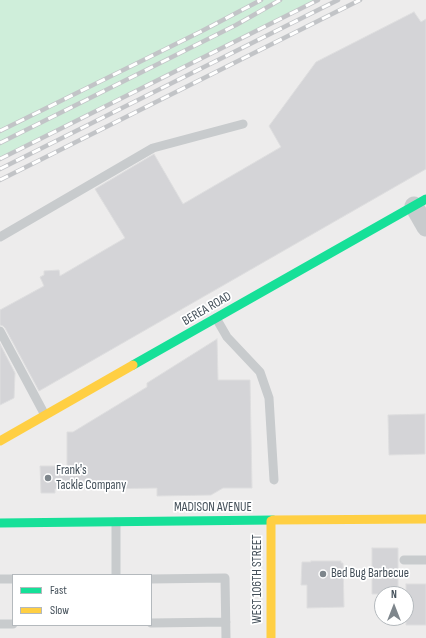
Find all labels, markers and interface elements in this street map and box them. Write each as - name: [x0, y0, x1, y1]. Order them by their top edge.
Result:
- street label: BEREA ROAD: [180, 289, 234, 329]
- place label: Frank's Tackle Company: [56, 463, 126, 494]
- marker: Frank's Tackle Company: [43, 473, 53, 483]
- street label: MADISON AVENUE: [174, 500, 252, 516]
- street label: WEST 106TH STREET: [250, 534, 266, 624]
- place label: Bed Bug Barbecue: [331, 566, 409, 582]
- marker: Bed Bug Barbecue: [318, 569, 328, 579]
- legend: [12, 574, 152, 626]
- text: Fast: [50, 583, 67, 598]
- north arrow: [374, 586, 414, 626]
- text: N: [391, 588, 397, 601]
- text: Slow: [50, 603, 69, 618]

